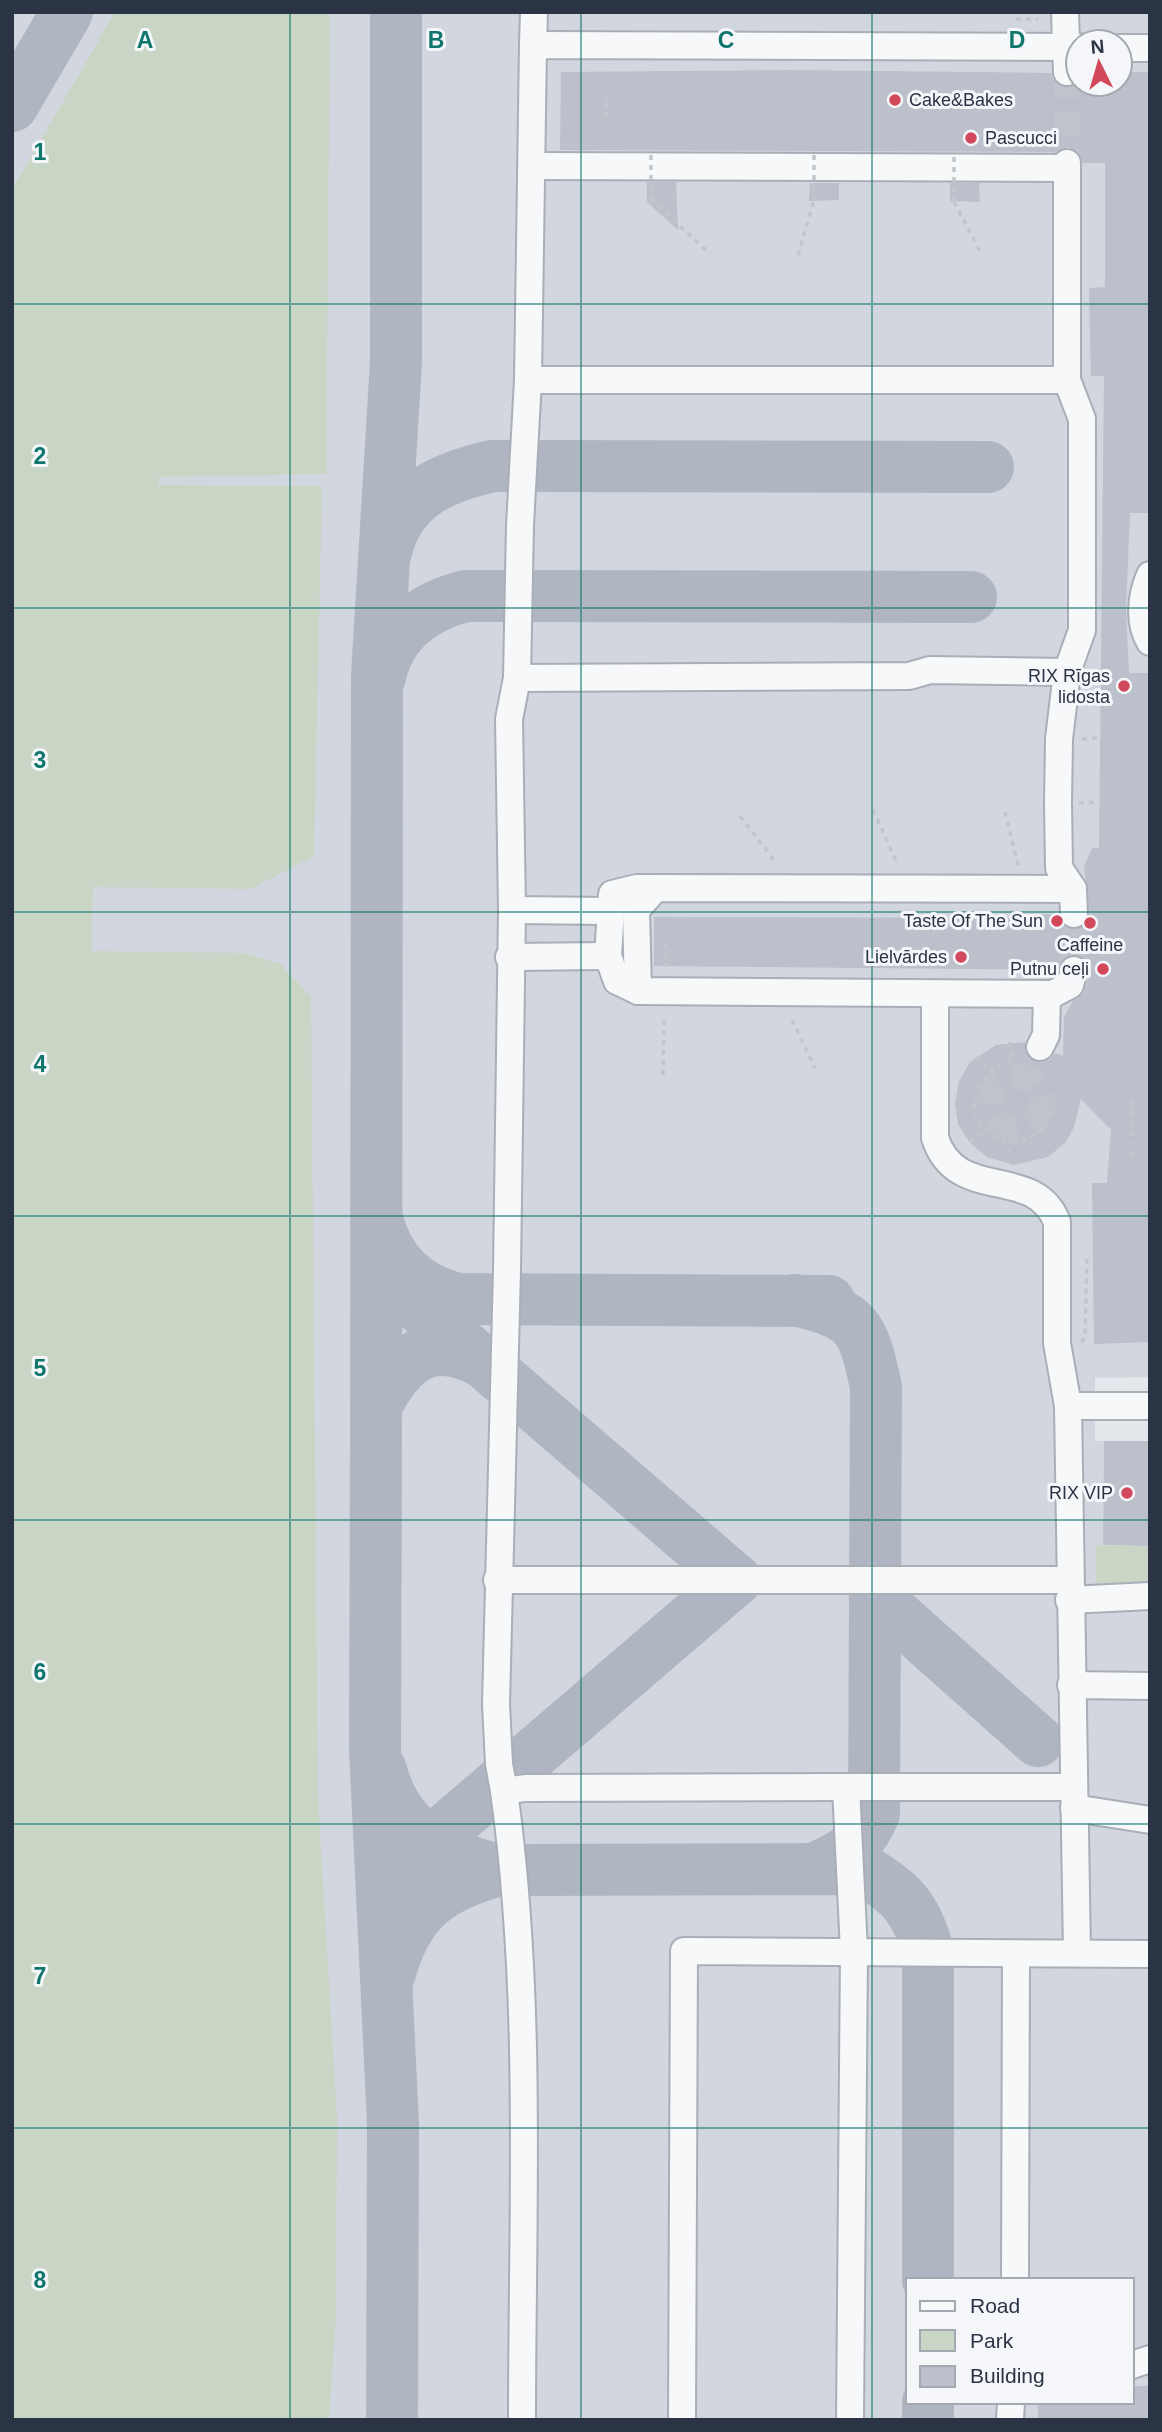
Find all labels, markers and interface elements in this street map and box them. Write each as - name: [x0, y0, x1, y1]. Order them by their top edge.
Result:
- text: A: [137, 27, 153, 53]
- text: B: [428, 27, 444, 53]
- text: C: [718, 27, 734, 53]
- text: D: [1009, 27, 1025, 53]
- north arrow: [1064, 28, 1134, 98]
- text: N: [1090, 36, 1105, 58]
- place label: Cake&Bakes: [909, 90, 1013, 110]
- marker: Cake&Bakes: [887, 92, 903, 108]
- place label: Pascucci: [985, 128, 1057, 148]
- marker: Pascucci: [963, 130, 979, 146]
- text: 1: [34, 139, 47, 165]
- text: 2: [34, 443, 46, 469]
- place label: RIX Rīgas lidosta: [1028, 666, 1111, 707]
- marker: RIX Rīgas lidosta: [1116, 678, 1132, 694]
- text: 3: [34, 747, 46, 773]
- place label: Taste Of The Sun: [903, 911, 1043, 931]
- marker: Taste Of The Sun: [1049, 913, 1065, 929]
- marker: Caffeine: [1082, 915, 1098, 931]
- place label: Caffeine: [1057, 935, 1123, 955]
- place label: Lielvārdes: [865, 947, 947, 967]
- marker: Lielvārdes: [953, 949, 969, 965]
- place label: Putnu ceļi: [1010, 959, 1089, 979]
- marker: Putnu ceļi: [1095, 961, 1111, 977]
- text: 4: [34, 1051, 47, 1077]
- text: 5: [34, 1355, 47, 1381]
- place label: RIX VIP: [1049, 1483, 1113, 1503]
- marker: RIX VIP: [1119, 1485, 1135, 1501]
- text: 6: [34, 1659, 46, 1685]
- text: 7: [34, 1963, 46, 1989]
- text: 8: [34, 2267, 47, 2293]
- legend: [906, 2278, 1134, 2404]
- text: Road: [970, 2294, 1020, 2317]
- text: Park: [970, 2329, 1014, 2352]
- text: Building: [970, 2364, 1045, 2387]

